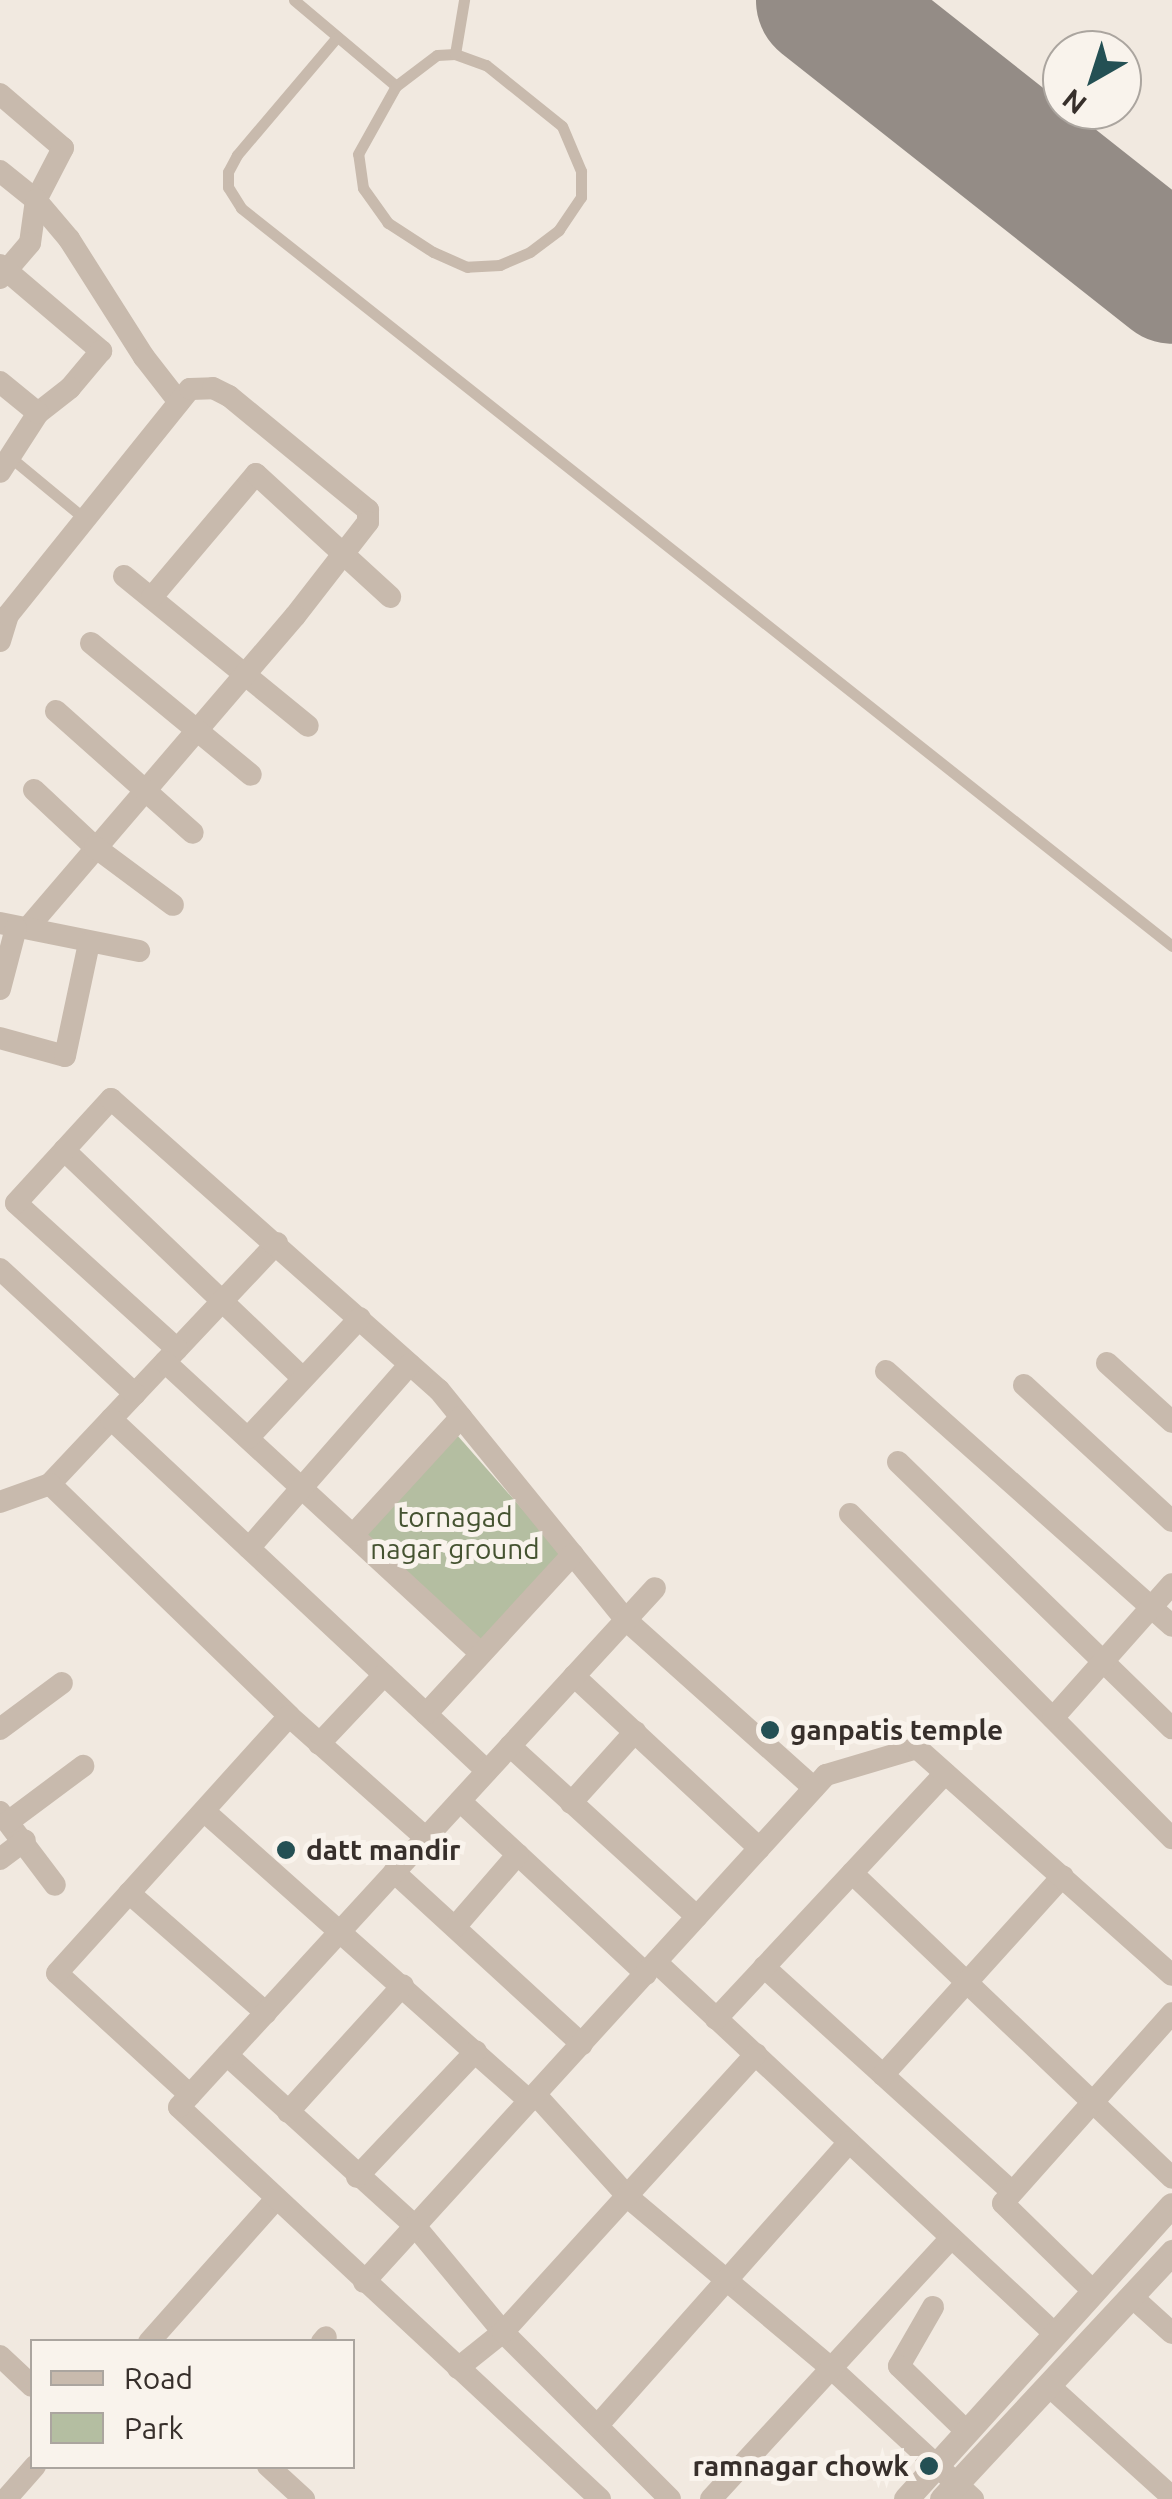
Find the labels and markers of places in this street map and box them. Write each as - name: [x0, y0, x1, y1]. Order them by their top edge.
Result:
- place label: ganpatis temple: [790, 1713, 1003, 1747]
- marker: ganpatis temple: [759, 1719, 781, 1741]
- place label: datt mandir: [306, 1833, 461, 1867]
- marker: datt mandir: [275, 1839, 297, 1861]
- place label: ramnagar chowk: [693, 2449, 909, 2483]
- marker: ramnagar chowk: [918, 2455, 940, 2477]

